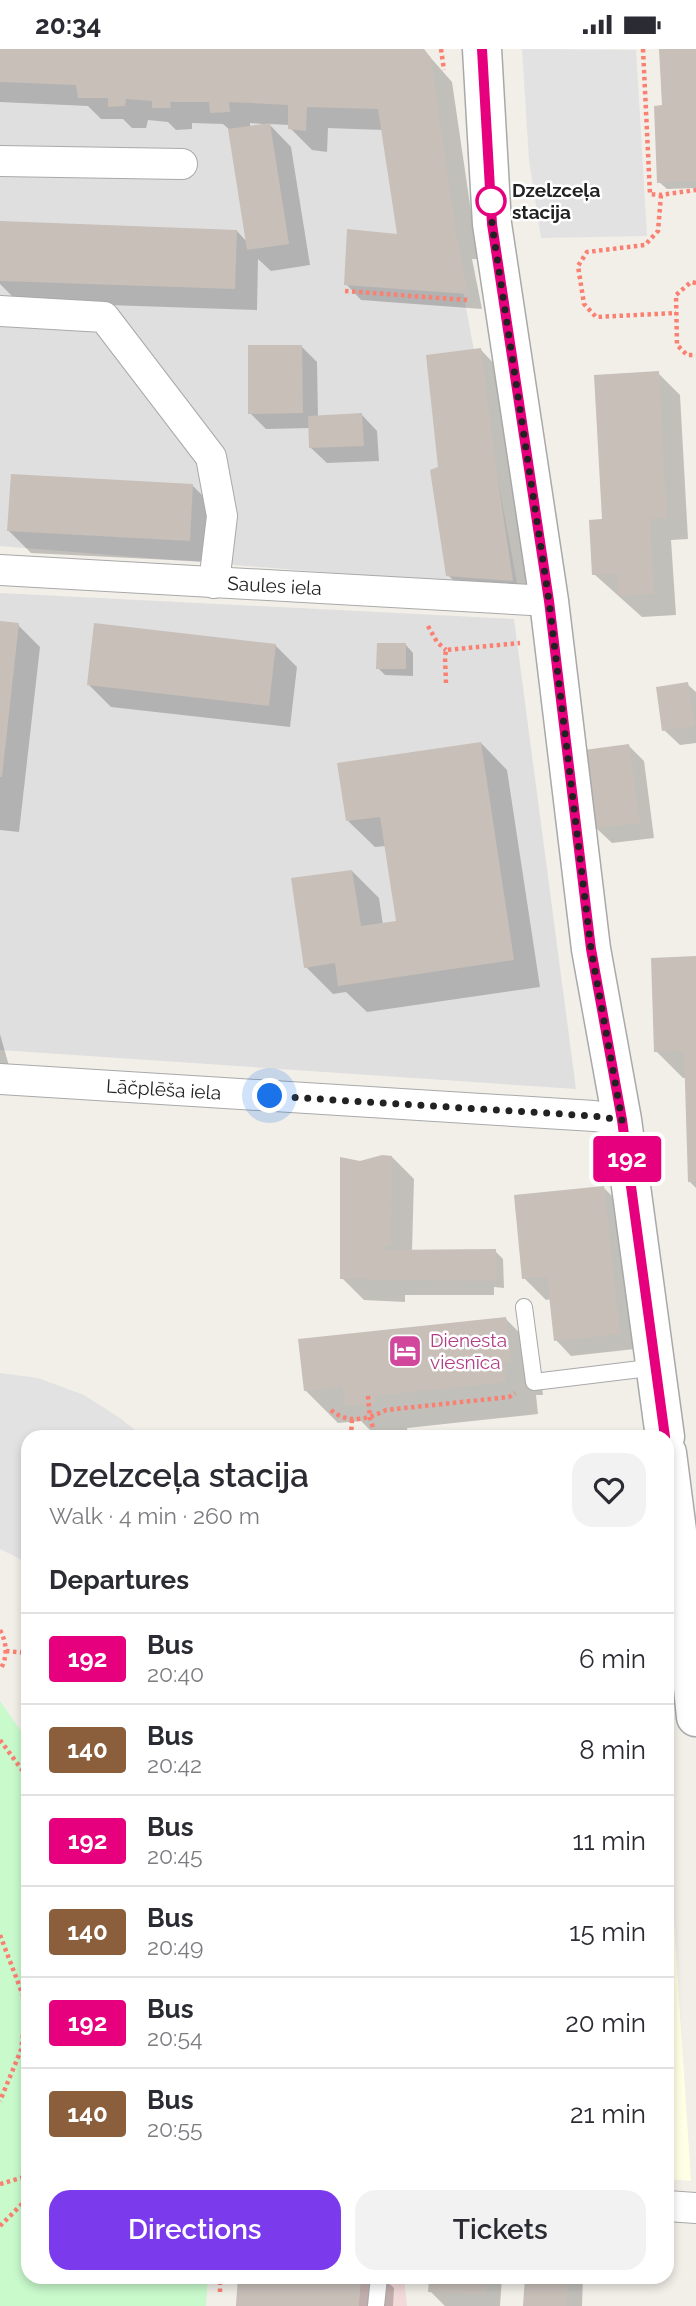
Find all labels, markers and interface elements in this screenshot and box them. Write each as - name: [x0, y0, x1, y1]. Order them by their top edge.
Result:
- text: 20:34: [35, 10, 101, 40]
- place label: Dzelzceļa stacija: [512, 179, 600, 223]
- marker: Dzelzceļa stacija: [476, 186, 506, 216]
- street label: Saules iela: [227, 572, 322, 599]
- street label: Lāčplēša iela: [106, 1075, 222, 1104]
- your location: [252, 1078, 287, 1113]
- line badge: 192: [587, 1136, 667, 1182]
- text: 192: [607, 1144, 647, 1173]
- place label: Dienesta viesnīca: [430, 1329, 507, 1373]
- hotel icon: Dienesta viesnīca: [386, 1332, 424, 1370]
- button: heart: [572, 1453, 646, 1527]
- text: Dzelzceļa stacija: [49, 1456, 309, 1495]
- text: Walk · 4 min · 260 m: [49, 1502, 260, 1529]
- text: Departures: [49, 1565, 189, 1595]
- text: Bus: [147, 1630, 194, 1660]
- text: 192: [68, 1644, 107, 1673]
- text: 6 min: [579, 1644, 646, 1674]
- text: 20:40: [147, 1660, 204, 1687]
- text: Bus: [147, 1721, 194, 1751]
- text: 140: [67, 1735, 108, 1764]
- text: 8 min: [579, 1735, 646, 1765]
- text: 20:42: [147, 1751, 202, 1778]
- text: Bus: [147, 1812, 194, 1842]
- text: 192: [68, 1826, 107, 1855]
- text: 11 min: [572, 1826, 646, 1856]
- text: 20:45: [147, 1842, 202, 1869]
- text: Bus: [147, 1903, 194, 1933]
- text: 140: [67, 1917, 108, 1946]
- text: 15 min: [569, 1917, 646, 1947]
- text: 20:49: [147, 1933, 203, 1960]
- text: Bus: [147, 1994, 194, 2024]
- text: 192: [68, 2008, 107, 2037]
- text: 20 min: [565, 2008, 646, 2038]
- text: 20:54: [147, 2024, 202, 2051]
- text: Bus: [147, 2085, 194, 2115]
- text: 140: [67, 2099, 108, 2128]
- text: 21 min: [570, 2099, 646, 2129]
- text: 20:55: [147, 2115, 202, 2142]
- button: Directions: [49, 2190, 341, 2270]
- button: Tickets: [355, 2190, 646, 2270]

